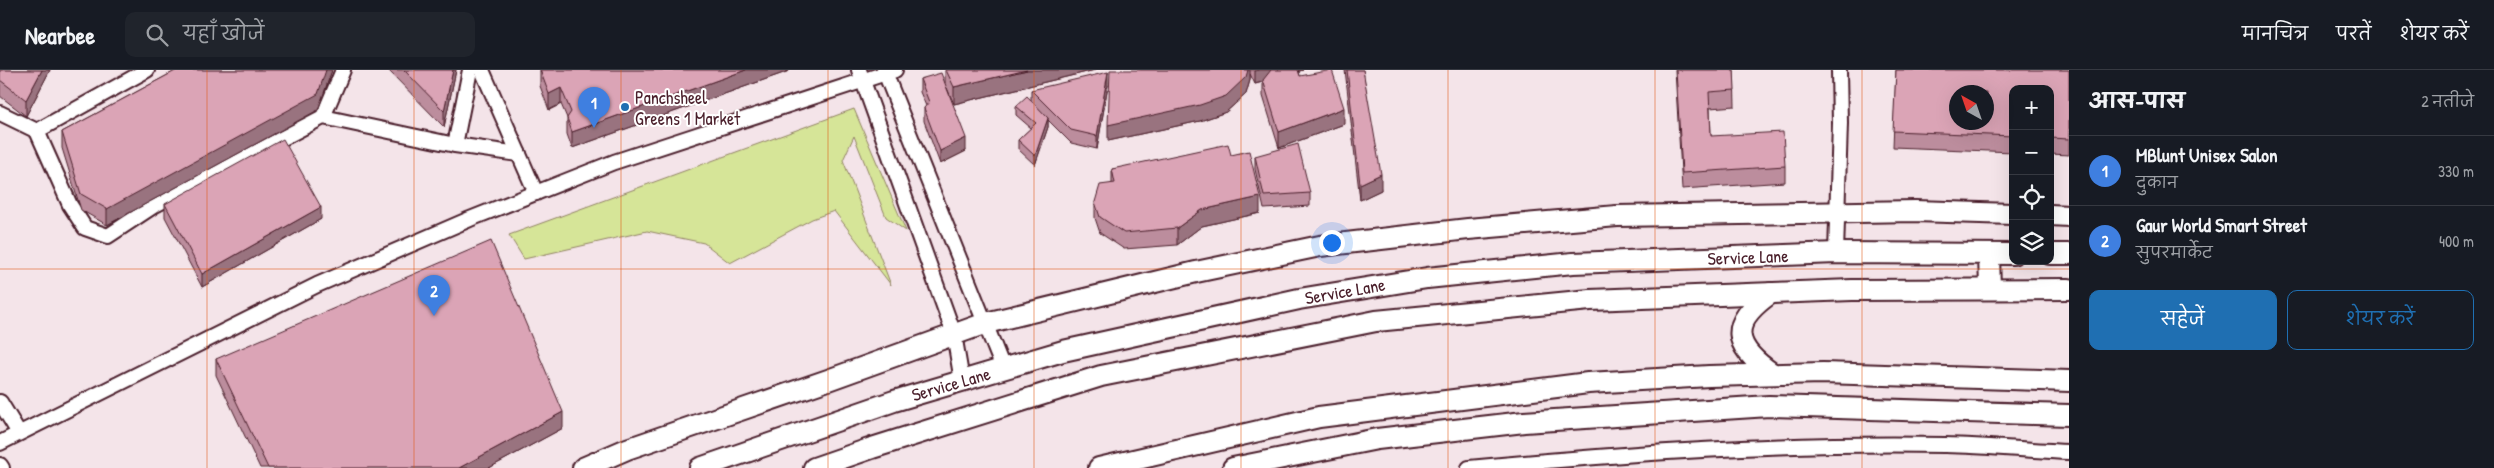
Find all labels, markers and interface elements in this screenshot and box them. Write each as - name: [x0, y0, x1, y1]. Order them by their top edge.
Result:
- search box: [125, 12, 475, 57]
- text: Nearbee: [25, 19, 95, 51]
- text: यहाँ खोजें: [183, 20, 264, 46]
- icon: search: [143, 21, 171, 49]
- text: मानचित्र: [2242, 21, 2308, 46]
- text: परतें: [2336, 21, 2371, 46]
- text: शेयर करें: [2399, 21, 2469, 46]
- place label: Panchsheel Greens 1 Market: [635, 85, 741, 131]
- north arrow: [1949, 85, 1994, 130]
- map controls: [2009, 85, 2054, 265]
- button: +: [2009, 85, 2054, 130]
- text: आस-पास: [2089, 86, 2185, 115]
- pin: 1: [578, 87, 610, 128]
- text: 2 नतीजे: [2421, 90, 2474, 112]
- marker: Panchsheel Greens 1 Market: [619, 101, 631, 113]
- button: −: [2009, 130, 2054, 175]
- text: MBlunt Unisex Salon: [2136, 142, 2278, 168]
- text: 1: [2102, 160, 2108, 182]
- text: 330 m: [2438, 160, 2474, 182]
- text: दुकान: [2136, 171, 2178, 193]
- button: locate: [2009, 175, 2054, 220]
- text: Gaur World Smart Street: [2136, 212, 2307, 238]
- button: layers: [2009, 220, 2054, 265]
- your location: [1319, 230, 1345, 256]
- text: 2: [2101, 230, 2109, 252]
- text: 400 m: [2439, 230, 2474, 252]
- text: सुपरमार्केट: [2136, 241, 2213, 263]
- street label: Service Lane: [1707, 243, 1789, 271]
- street label: Service Lane: [1303, 272, 1387, 310]
- pin: 2: [418, 275, 450, 316]
- button: सहेजें: [2089, 290, 2277, 350]
- button: शेयर करें: [2287, 290, 2474, 350]
- street label: Service Lane: [909, 361, 993, 407]

